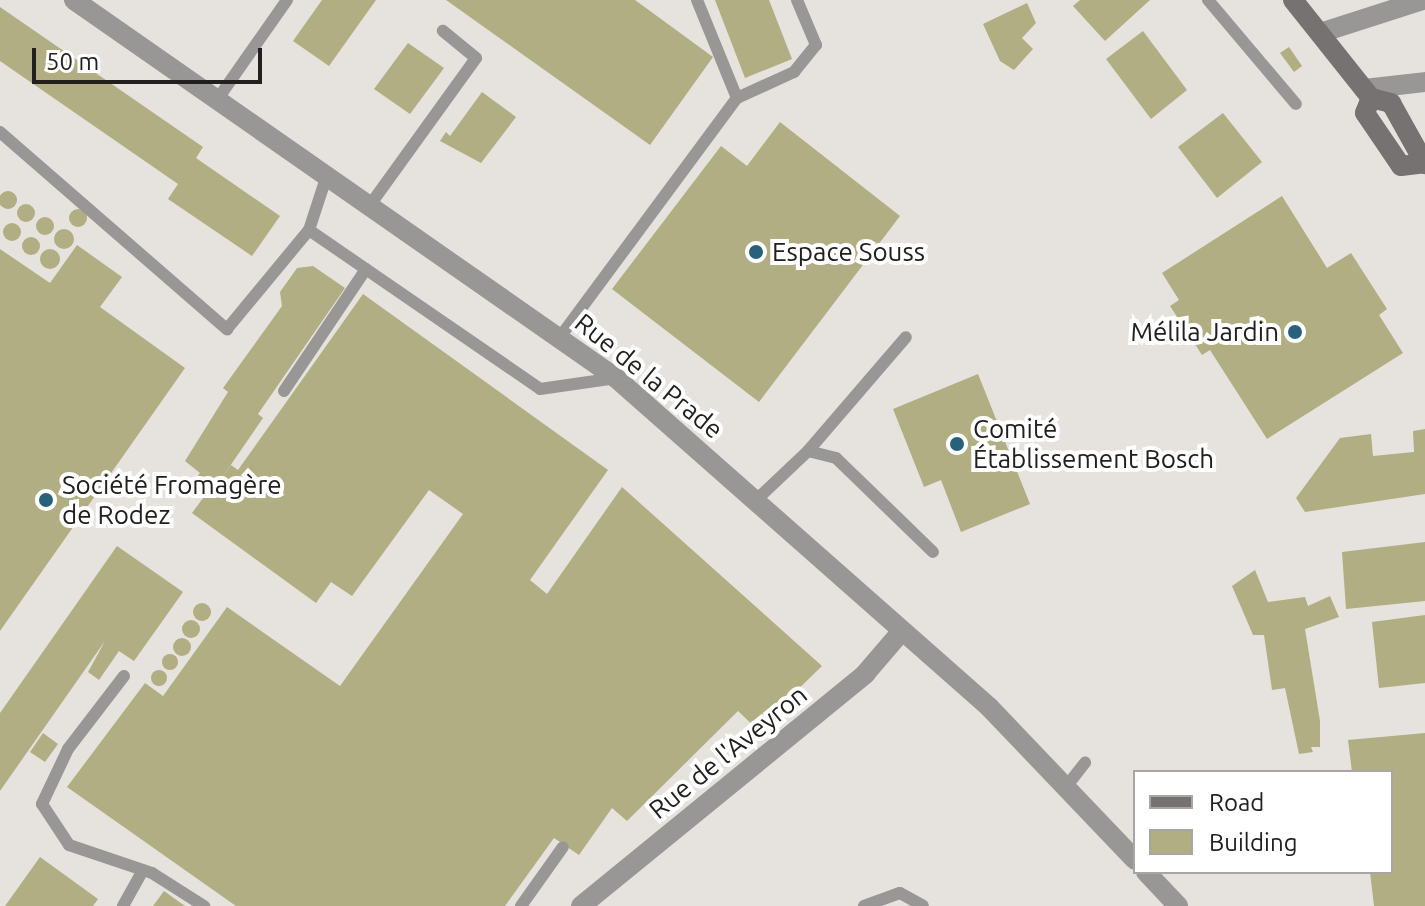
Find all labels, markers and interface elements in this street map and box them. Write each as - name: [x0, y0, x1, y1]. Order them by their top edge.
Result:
- scale bar: [36, 32, 266, 82]
- text: 50 m: [46, 48, 99, 75]
- place label: Espace Souss: [772, 236, 925, 268]
- marker: Espace Souss: [747, 243, 765, 261]
- street label: Rue de la Prade: [569, 307, 729, 445]
- place label: Mélila Jardin: [1130, 316, 1279, 348]
- marker: Mélila Jardin: [1286, 323, 1304, 341]
- place label: Comité Établissement Bosch: [973, 413, 1214, 474]
- marker: Comité Établissement Bosch: [948, 435, 966, 453]
- place label: Société Fromagère de Rodez: [62, 469, 282, 530]
- marker: Société Fromagère de Rodez: [37, 491, 55, 509]
- street label: Rue de l'Aveyron: [643, 679, 813, 825]
- legend: [1133, 770, 1393, 874]
- text: Road: [1209, 789, 1264, 816]
- text: Building: [1209, 829, 1297, 856]

